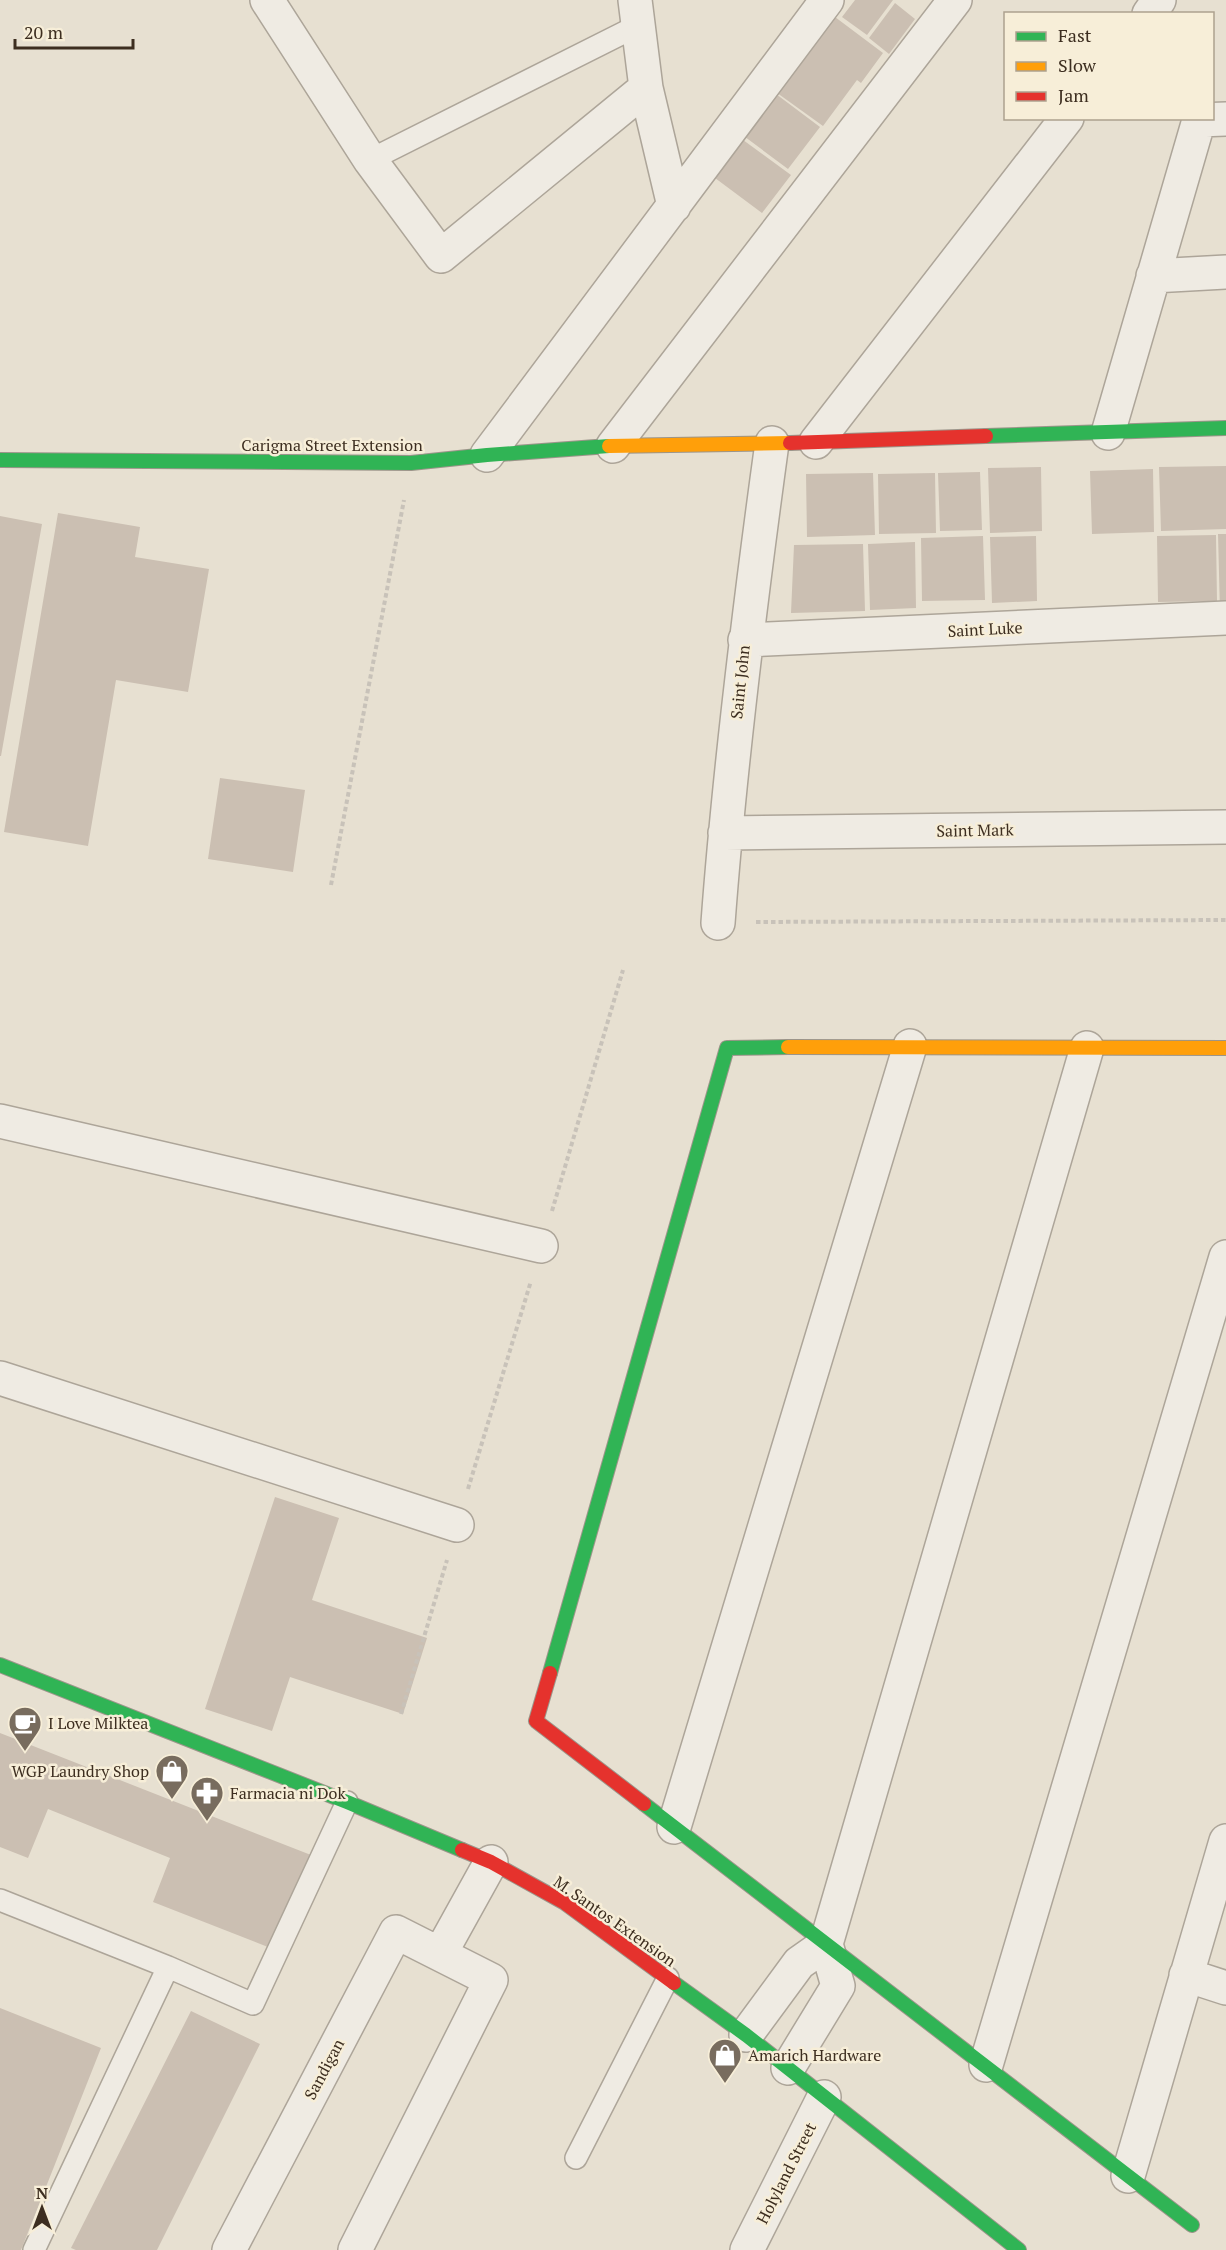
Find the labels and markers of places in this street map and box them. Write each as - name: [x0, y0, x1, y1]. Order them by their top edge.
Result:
- cafe icon: I Love Milktea: [7, 1705, 43, 1752]
- place label: I Love Milktea: [48, 1712, 148, 1734]
- shop icon: WGP Laundry Shop: [154, 1753, 190, 1800]
- place label: WGP Laundry Shop: [11, 1760, 149, 1782]
- pharmacy icon: Farmacia ni Dok: [189, 1775, 225, 1822]
- place label: Farmacia ni Dok: [230, 1782, 346, 1804]
- shop icon: Amarich Hardware: [707, 2037, 743, 2084]
- place label: Amarich Hardware: [748, 2044, 881, 2066]

